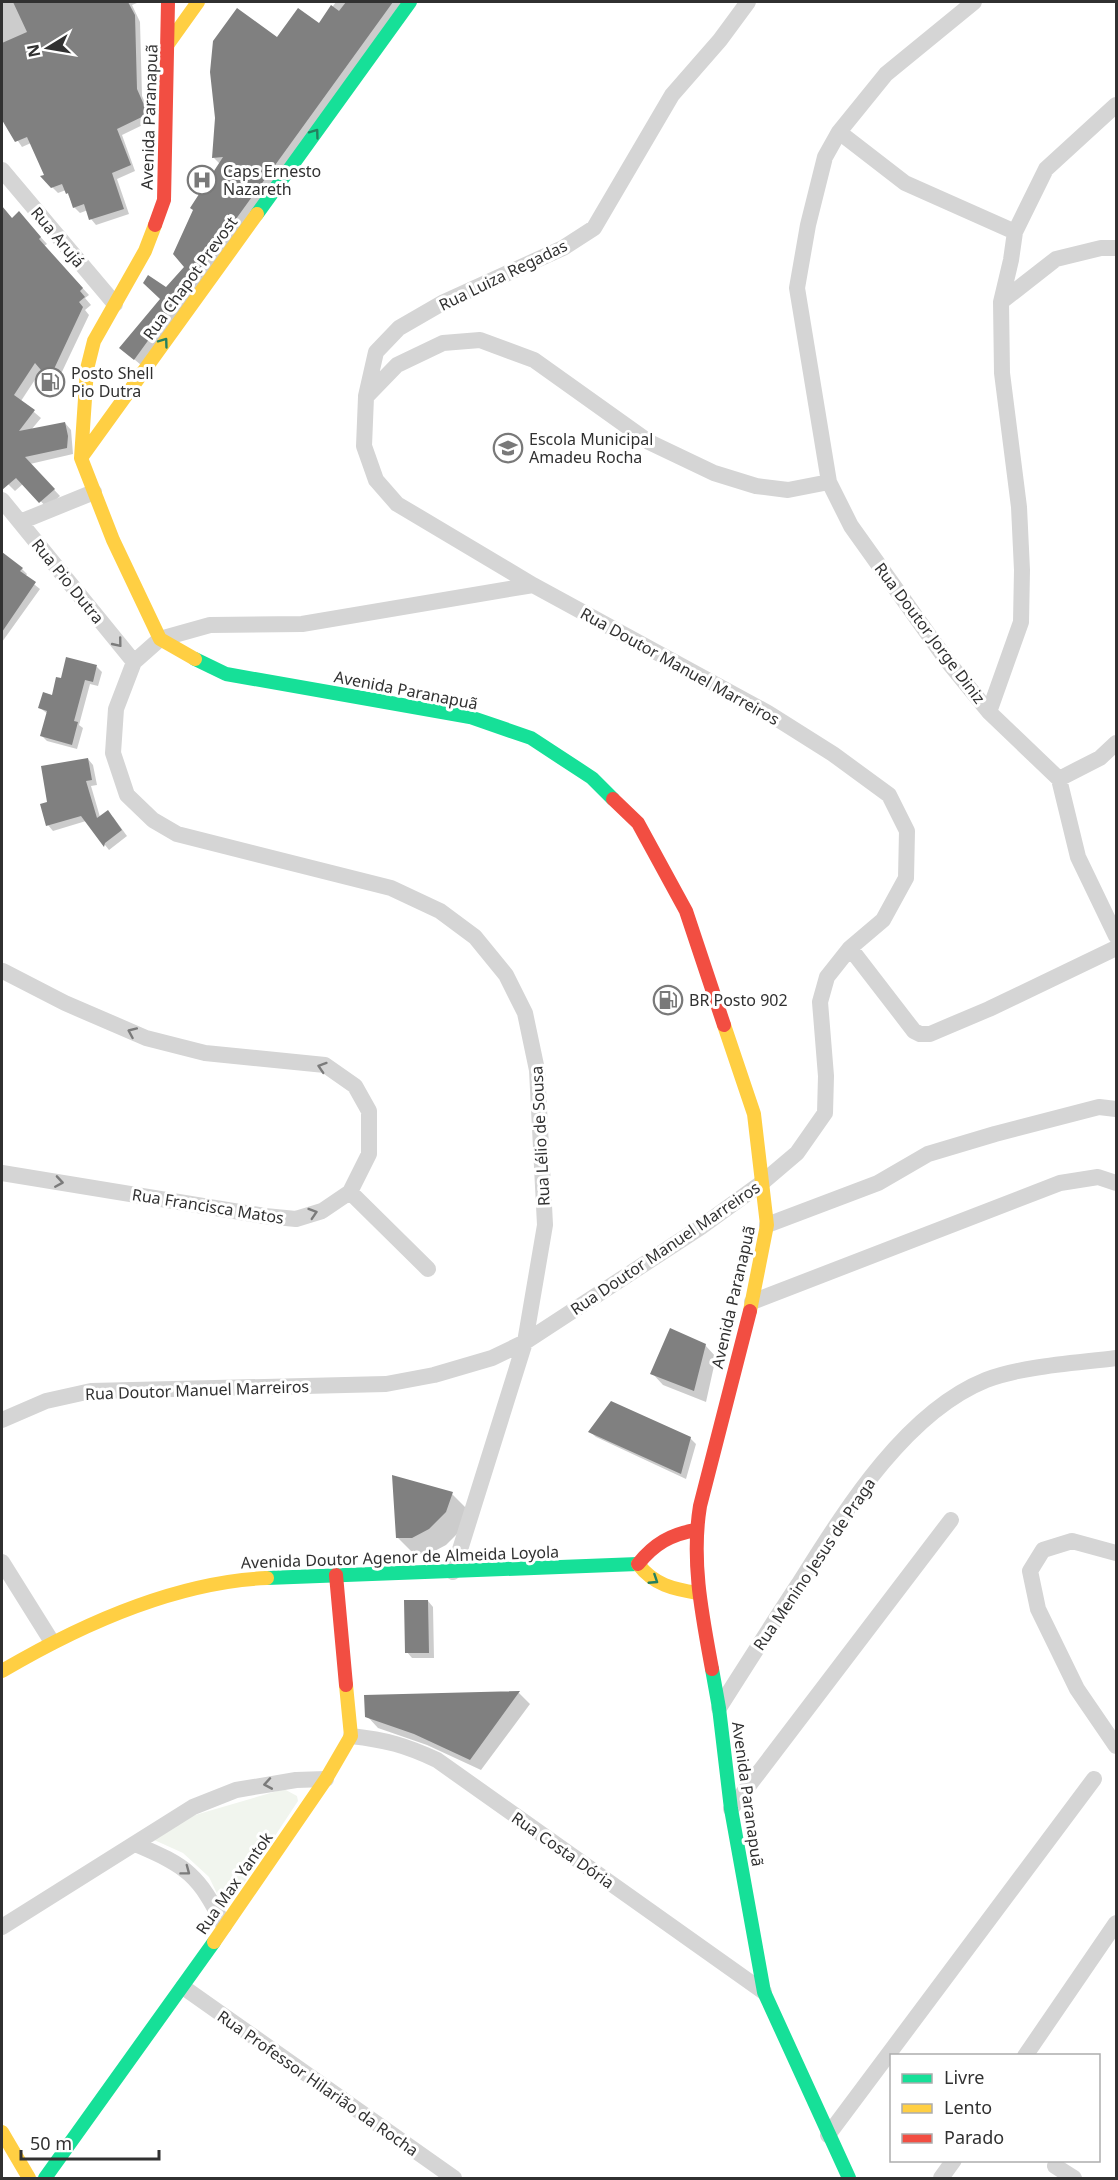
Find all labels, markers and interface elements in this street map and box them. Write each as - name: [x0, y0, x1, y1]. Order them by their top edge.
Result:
- north arrow: [18, 18, 78, 78]
- text: N: [21, 42, 45, 59]
- street label: Avenida Paranapuã: [135, 44, 163, 190]
- one-way arrow: [308, 129, 319, 140]
- place label: Caps Ernesto Nazareth: [223, 160, 321, 200]
- hospital icon: Caps Ernesto Nazareth: [186, 164, 218, 196]
- street label: Rua Arujá: [26, 202, 90, 272]
- street label: Rua Chapot Prevost: [138, 212, 242, 344]
- street label: Rua Luiza Regadas: [435, 234, 571, 316]
- one-way arrow: [157, 338, 168, 349]
- place label: Posto Shell Pio Dutra: [71, 362, 154, 402]
- fuel station icon: Posto Shell Pio Dutra: [34, 366, 66, 398]
- place label: Escola Municipal Amadeu Rocha: [529, 428, 653, 468]
- school or university icon: Escola Municipal Amadeu Rocha: [492, 432, 524, 464]
- street label: Rua Pio Dutra: [27, 534, 109, 628]
- street label: Rua Doutor Jorge Diniz: [870, 558, 990, 708]
- street label: Rua Doutor Manuel Marreiros: [577, 602, 783, 730]
- one-way arrow: [111, 636, 122, 647]
- street label: Avenida Paranapuã: [332, 665, 480, 715]
- fuel station icon: BR Posto 902: [652, 984, 684, 1016]
- place label: BR Posto 902: [689, 989, 788, 1011]
- one-way arrow: [127, 1027, 138, 1039]
- one-way arrow: [318, 1062, 328, 1074]
- street label: Rua Lélio de Sousa: [525, 1065, 555, 1207]
- one-way arrow: [55, 1176, 64, 1188]
- street label: Rua Doutor Manuel Marreiros: [566, 1176, 764, 1320]
- street label: Rua Francisca Matos: [131, 1183, 285, 1229]
- one-way arrow: [307, 1208, 318, 1221]
- street label: Avenida Paranapuã: [706, 1223, 760, 1371]
- street label: Rua Doutor Manuel Marreiros: [85, 1375, 309, 1405]
- street label: Rua Menino Jesus de Praga: [748, 1473, 880, 1655]
- street label: Avenida Doutor Agenor de Almeida Loyola: [241, 1540, 559, 1574]
- one-way arrow: [648, 1573, 659, 1584]
- street label: Avenida Paranapuã: [727, 1720, 769, 1868]
- one-way arrow: [264, 1778, 273, 1790]
- street label: Rua Costa Dória: [507, 1806, 619, 1894]
- street label: Rua Max Yantok: [191, 1827, 278, 1939]
- one-way arrow: [179, 1863, 190, 1874]
- street label: Rua Professor Hilarião da Rocha: [213, 2005, 423, 2161]
- legend: [890, 2054, 1100, 2162]
- text: Livre: [944, 2065, 984, 2089]
- text: Lento: [944, 2095, 992, 2119]
- scale bar: [21, 2123, 159, 2161]
- text: Parado: [944, 2125, 1004, 2149]
- text: 50 m: [30, 2131, 72, 2155]

